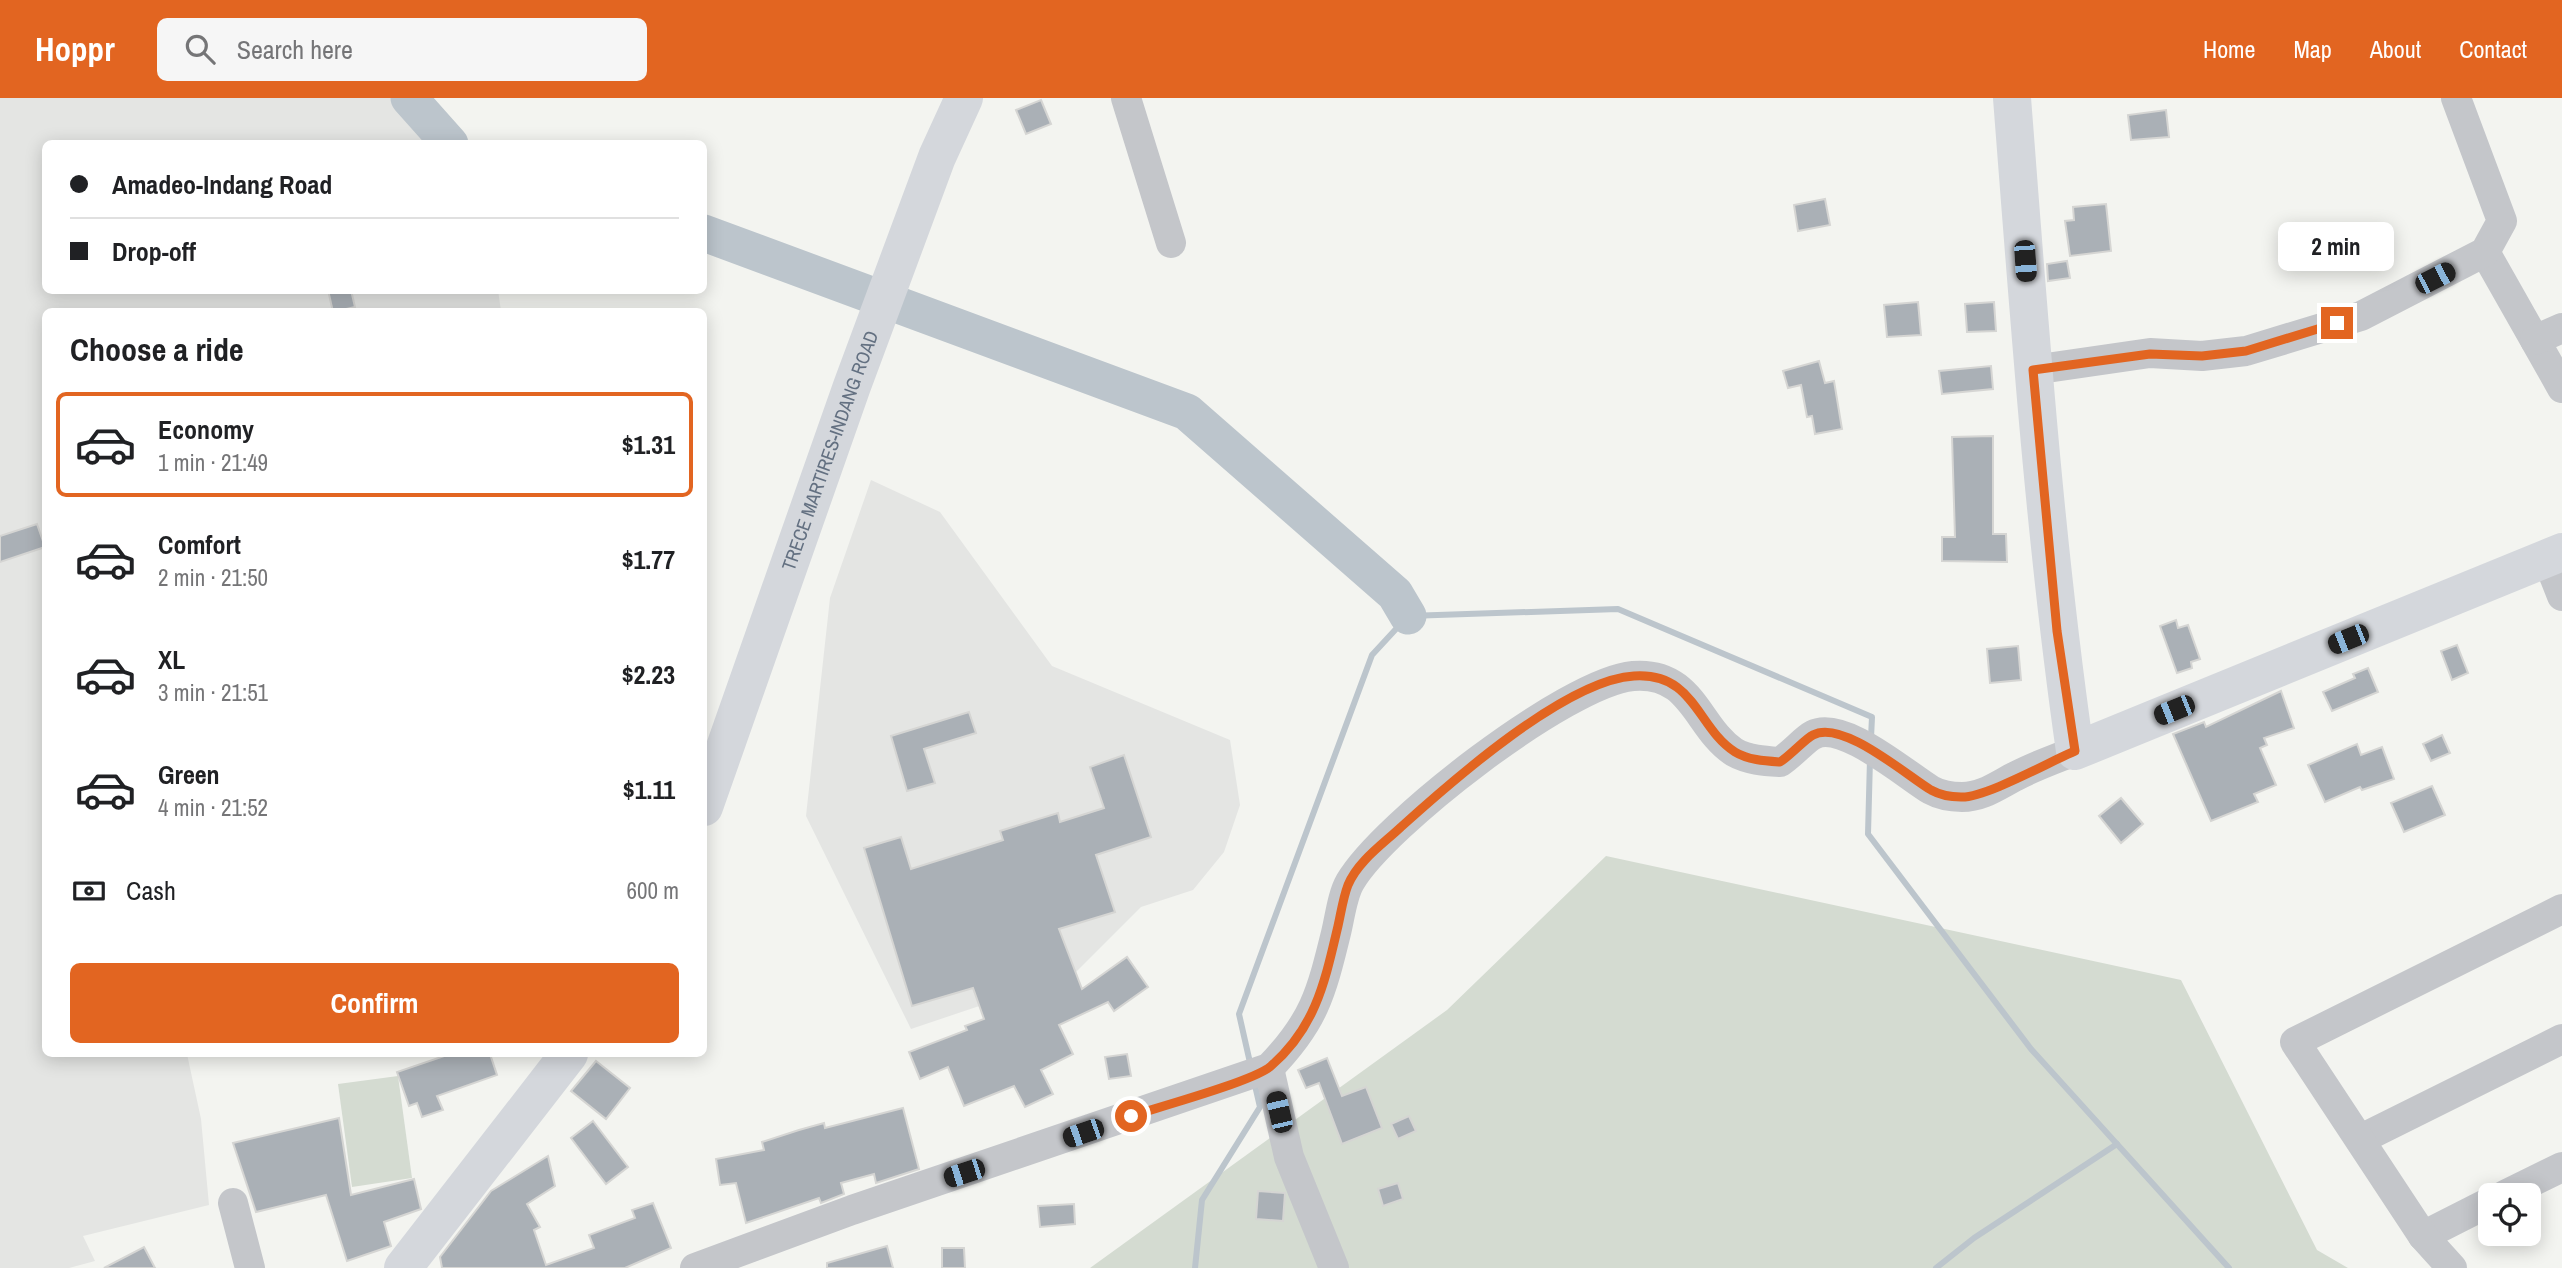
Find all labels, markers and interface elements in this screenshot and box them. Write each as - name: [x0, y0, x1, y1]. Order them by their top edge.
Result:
- search box: [157, 18, 647, 81]
- text: Hoppr: [35, 27, 115, 71]
- icon: search: [181, 30, 219, 68]
- text: Search here: [237, 32, 353, 67]
- text: Home: [2203, 33, 2255, 65]
- text: Map: [2293, 33, 2332, 65]
- text: About: [2370, 33, 2421, 65]
- text: Contact: [2459, 33, 2527, 65]
- text: Amadeo-Indang Road: [112, 167, 332, 202]
- callout: 2 min: [2279, 222, 2395, 271]
- text: 2 min: [2311, 231, 2361, 262]
- text: Drop-off: [112, 234, 196, 269]
- car: [2014, 239, 2037, 283]
- car: [2412, 259, 2459, 297]
- route end: [2321, 307, 2353, 339]
- street label: TRECE MARTIRES-INDANG ROAD: [775, 327, 884, 574]
- text: Choose a ride: [70, 328, 244, 371]
- text: Economy: [158, 412, 254, 447]
- icon: car: [74, 413, 137, 476]
- text: $1.31: [622, 427, 675, 462]
- text: 1 min · 21:49: [158, 447, 268, 478]
- text: Comfort: [158, 527, 241, 562]
- icon: car: [74, 528, 137, 591]
- text: $1.77: [622, 542, 675, 577]
- text: 2 min · 21:50: [158, 562, 268, 593]
- car: [2325, 621, 2372, 657]
- text: XL: [158, 642, 185, 677]
- icon: car: [74, 643, 137, 706]
- text: $2.23: [622, 657, 675, 692]
- text: 3 min · 21:51: [158, 677, 268, 708]
- car: [2151, 692, 2198, 728]
- text: Green: [158, 757, 220, 792]
- icon: car: [74, 758, 137, 821]
- text: $1.11: [623, 772, 675, 807]
- text: 4 min · 21:52: [158, 792, 268, 823]
- icon: cash: [70, 872, 108, 910]
- text: Cash: [126, 873, 176, 908]
- text: 600 m: [627, 875, 679, 906]
- button: Confirm: [70, 963, 679, 1043]
- car: [1265, 1089, 1294, 1135]
- route start: [1115, 1100, 1147, 1132]
- car: [1060, 1116, 1107, 1150]
- car: [941, 1157, 988, 1189]
- map controls: [2478, 1183, 2541, 1246]
- button: locate: [2478, 1183, 2541, 1246]

